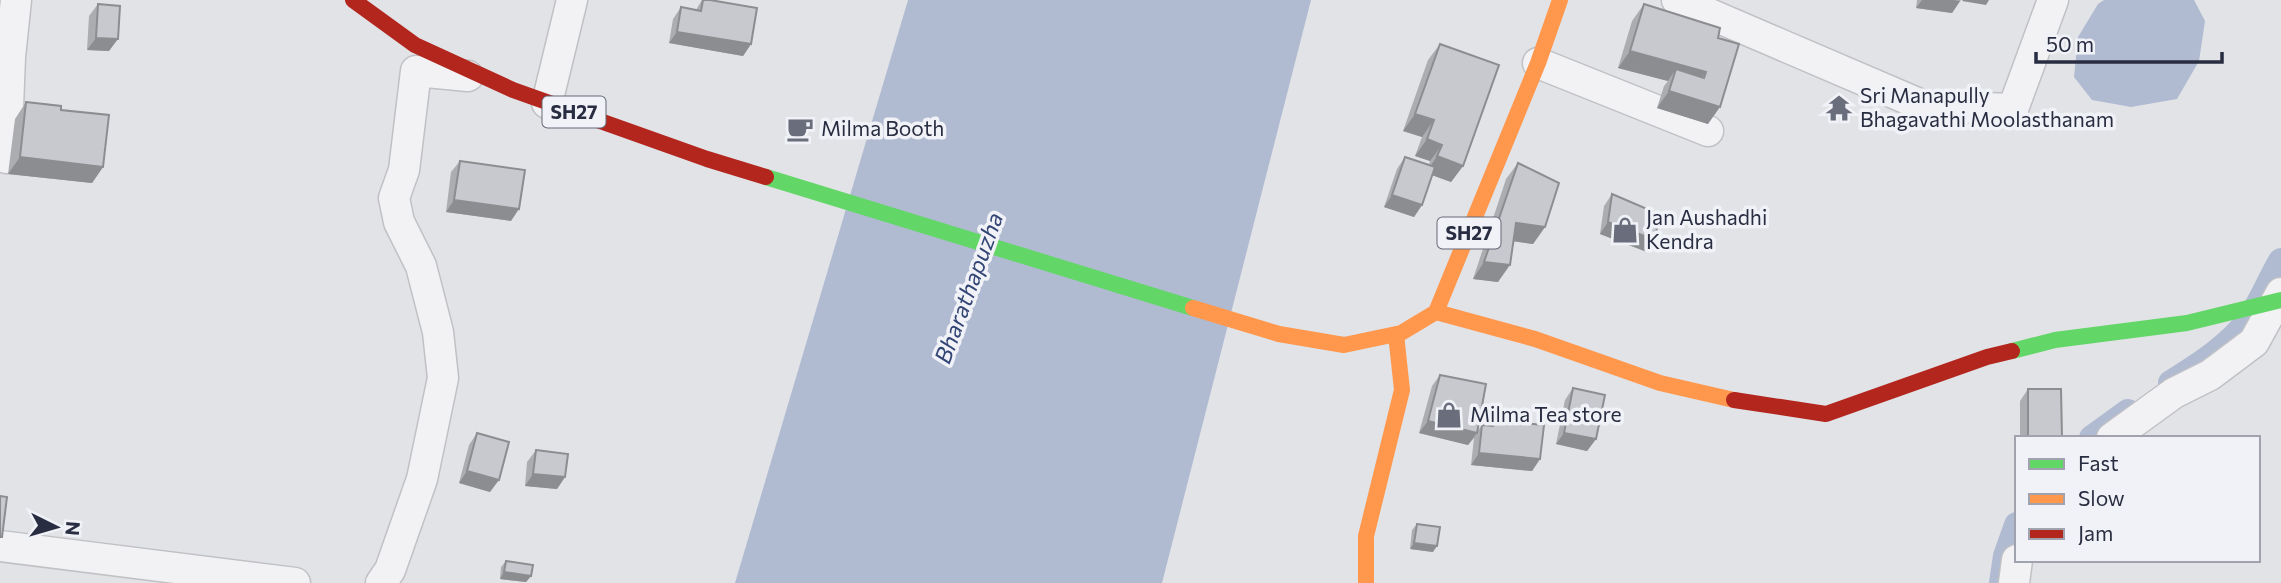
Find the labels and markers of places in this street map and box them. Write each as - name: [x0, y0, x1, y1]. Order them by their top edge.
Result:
- place label: Sri Manapully Bhagavathi Moolasthanam: [1860, 82, 2114, 131]
- temple icon: Sri Manapully Bhagavathi Moolasthanam: [1824, 93, 1854, 123]
- cafe icon: Milma Booth: [785, 114, 815, 144]
- place label: Milma Booth: [821, 115, 944, 140]
- place label: Jan Aushadhi Kendra: [1646, 204, 1767, 253]
- shop icon: Jan Aushadhi Kendra: [1610, 215, 1640, 245]
- shop icon: Milma Tea store: [1434, 400, 1464, 430]
- place label: Milma Tea store: [1470, 401, 1622, 426]

